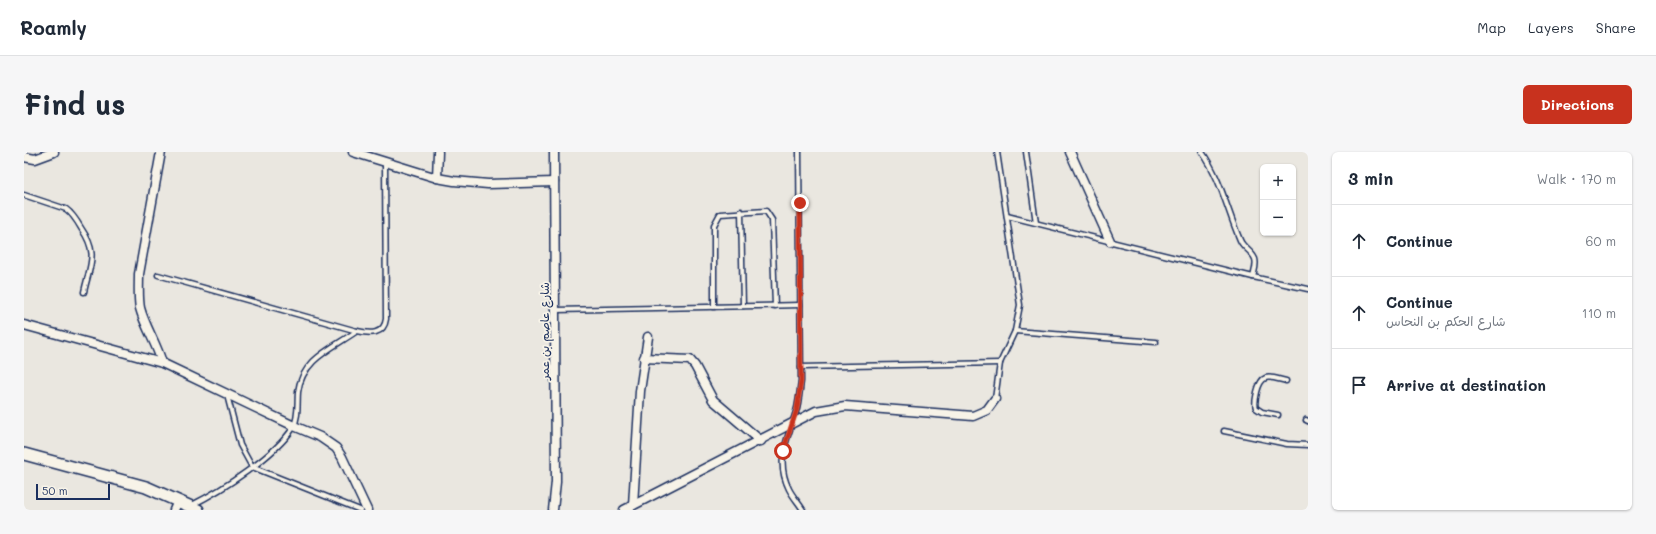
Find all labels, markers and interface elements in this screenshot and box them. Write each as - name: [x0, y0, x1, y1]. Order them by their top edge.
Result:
- text: Roamly: [20, 15, 87, 40]
- text: Map: [1477, 18, 1506, 37]
- text: Layers: [1528, 18, 1574, 37]
- text: Share: [1596, 18, 1636, 37]
- button: Directions: [1523, 85, 1632, 124]
- text: Find us: [24, 86, 125, 122]
- map controls: [1260, 164, 1296, 236]
- button: +: [1260, 164, 1296, 200]
- text: 3 min: [1348, 167, 1393, 189]
- text: Walk · 170 m: [1537, 170, 1616, 187]
- route end: [791, 194, 809, 212]
- button: −: [1260, 200, 1296, 236]
- icon: ahead: [1348, 230, 1370, 252]
- text: Continue: [1386, 231, 1453, 251]
- text: 60 m: [1586, 232, 1616, 249]
- street label: شارع عاصم بن عمر: [536, 282, 554, 381]
- text: Continue: [1386, 292, 1453, 312]
- icon: ahead: [1348, 302, 1370, 324]
- text: 110 m: [1582, 304, 1616, 321]
- text: شارع الحكم بن النحاس: [1386, 312, 1506, 329]
- icon: arrive: [1348, 374, 1370, 396]
- text: Arrive at destination: [1386, 375, 1546, 395]
- route start: [774, 442, 792, 460]
- scale bar: [36, 482, 110, 501]
- text: 50 m: [42, 483, 68, 498]

